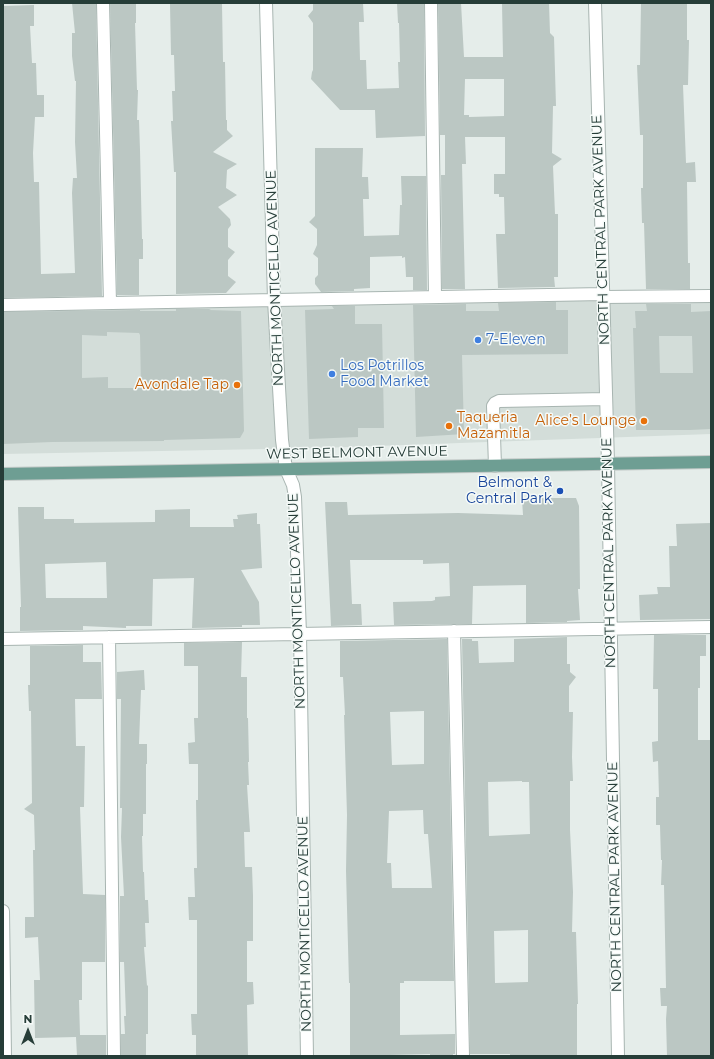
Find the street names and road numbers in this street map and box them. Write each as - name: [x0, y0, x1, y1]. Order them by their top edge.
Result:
- street label: NORTH CENTRAL PARK AVENUE: [589, 115, 613, 345]
- street label: NORTH MONTICELLO AVENUE: [263, 170, 287, 386]
- street label: NORTH CENTRAL PARK AVENUE: [599, 438, 619, 668]
- street label: WEST BELMONT AVENUE: [266, 443, 448, 463]
- street label: NORTH MONTICELLO AVENUE: [285, 493, 309, 709]
- street label: NORTH CENTRAL PARK AVENUE: [605, 762, 625, 992]
- street label: NORTH MONTICELLO AVENUE: [295, 816, 315, 1032]

